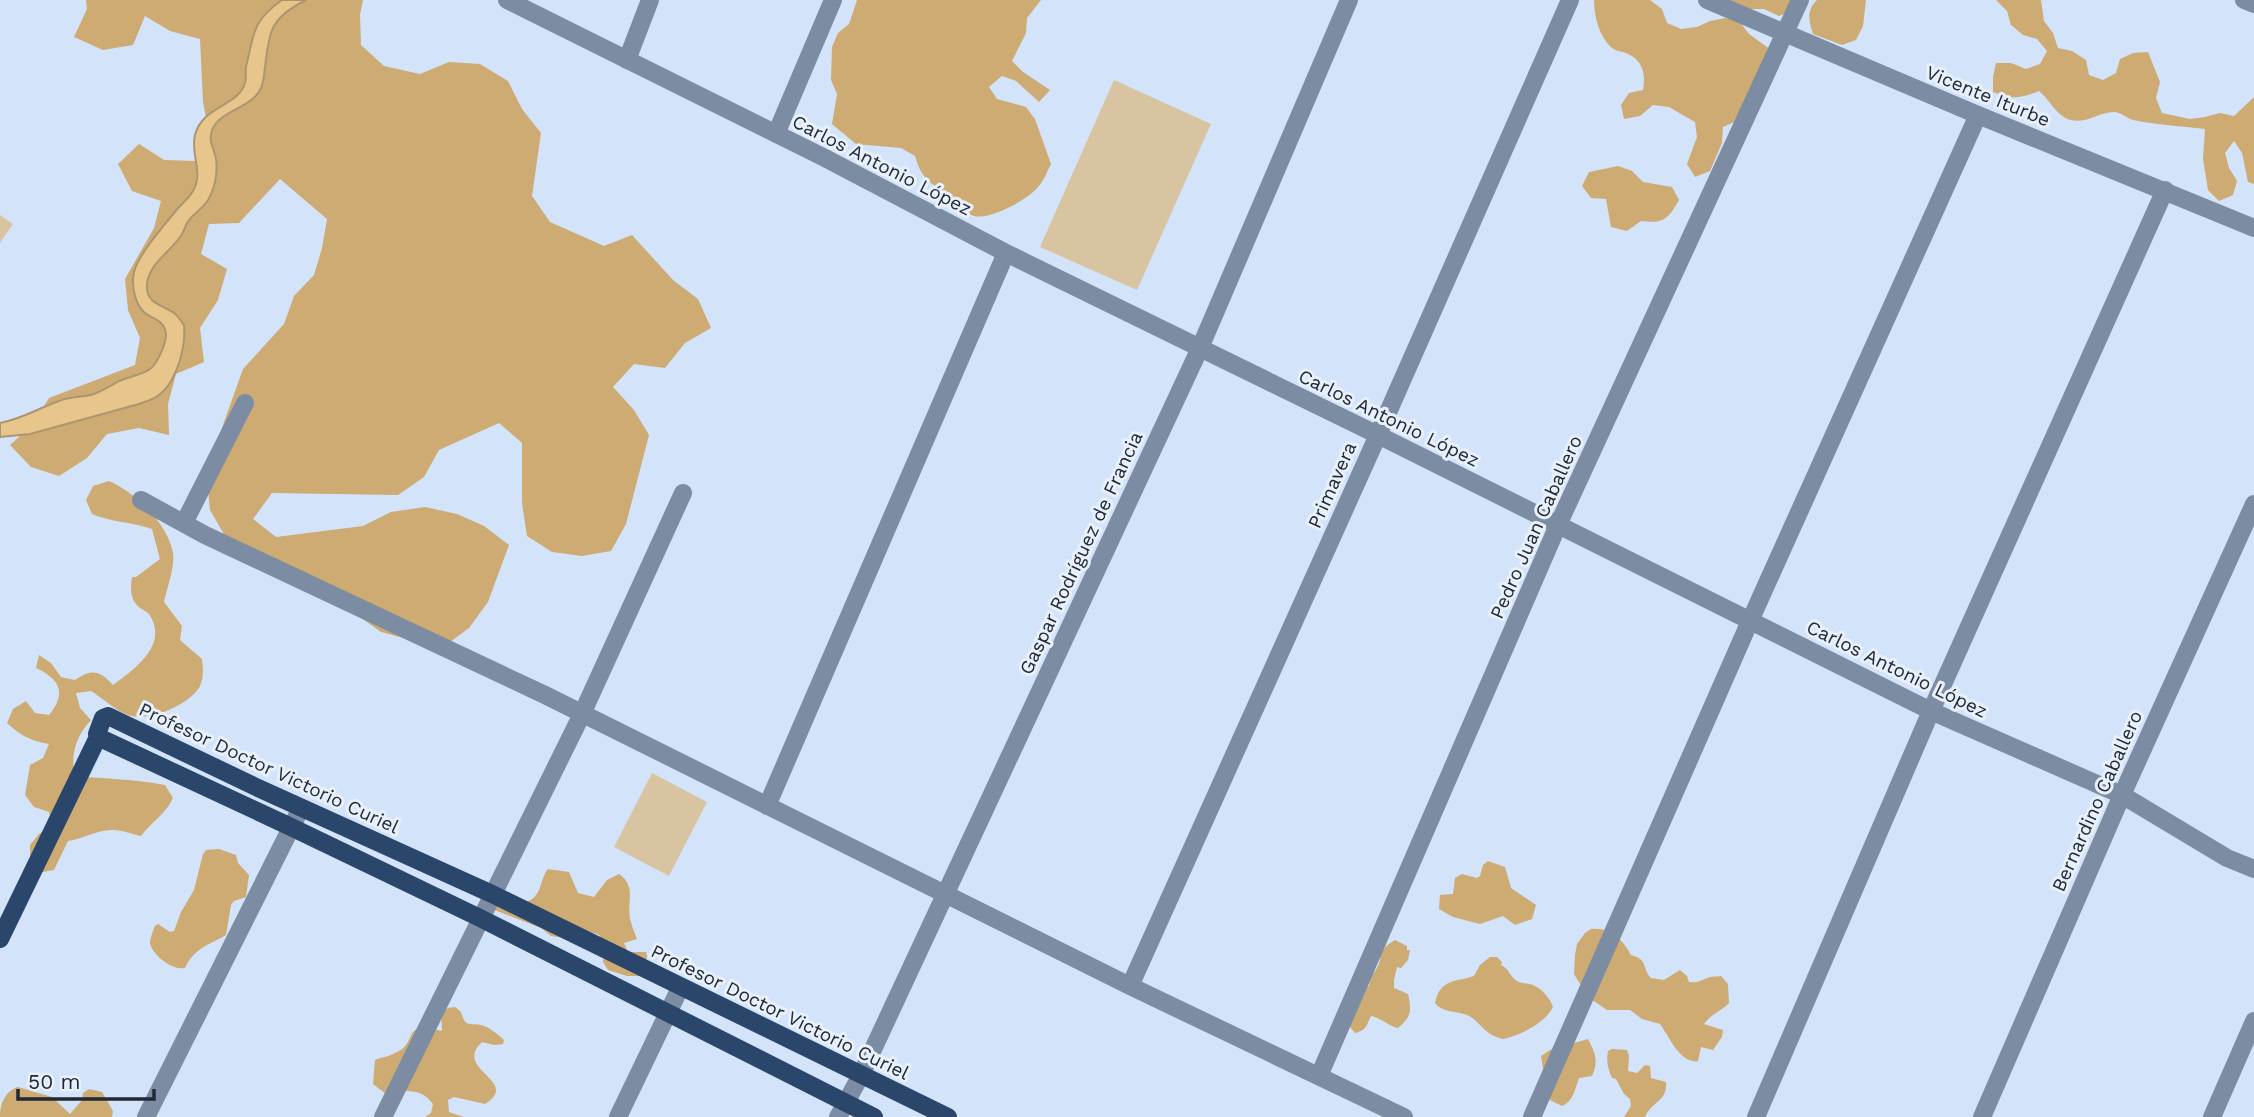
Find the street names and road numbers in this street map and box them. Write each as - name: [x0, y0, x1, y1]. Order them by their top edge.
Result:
- street label: Vicente Iturbe: [1923, 61, 2053, 131]
- street label: Carlos Antonio López: [788, 110, 976, 220]
- street label: Carlos Antonio López: [1295, 364, 1483, 472]
- street label: Gaspar Rodríguez de Francia: [1014, 428, 1148, 678]
- street label: Pedro Juan Caballero: [1485, 432, 1587, 622]
- street label: Primavera: [1303, 438, 1361, 532]
- street label: Carlos Antonio López: [1803, 615, 1991, 723]
- street label: Profesor Doctor Victorio Curiel: [135, 698, 403, 839]
- street label: Bernardino Caballero: [2047, 707, 2147, 895]
- street label: Profesor Doctor Victorio Curiel: [647, 939, 913, 1085]

